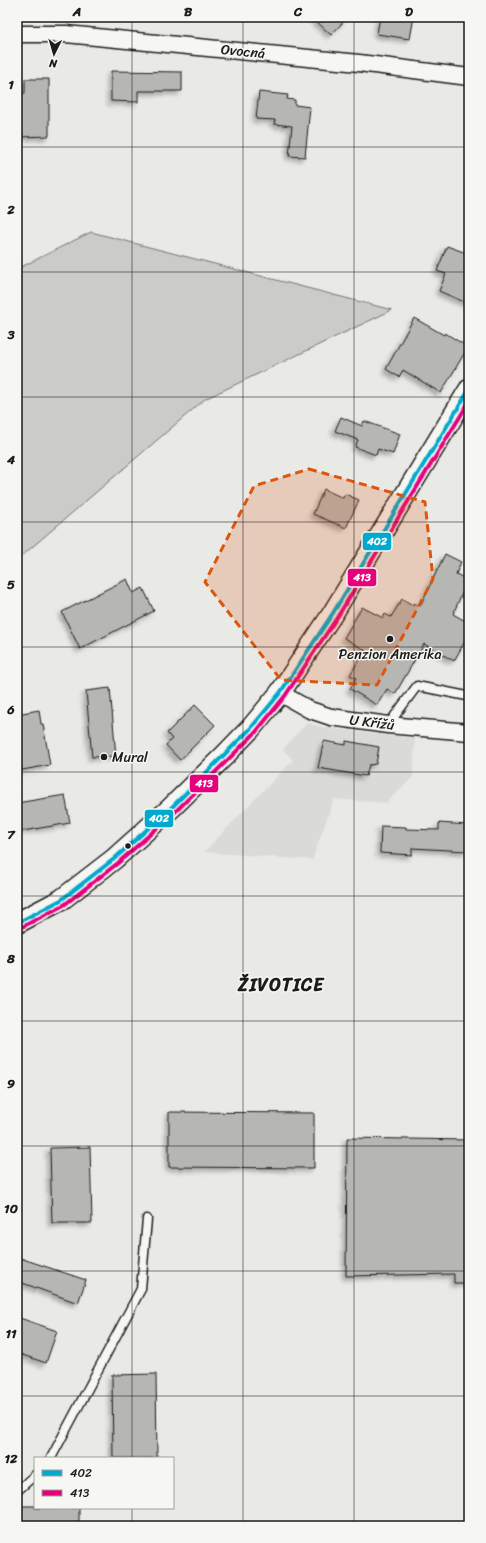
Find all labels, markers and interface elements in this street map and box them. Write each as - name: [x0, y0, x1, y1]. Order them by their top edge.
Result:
- text: A: [72, 0, 81, 23]
- text: B: [184, 0, 193, 23]
- text: C: [293, 0, 303, 23]
- text: D: [405, 0, 413, 23]
- north arrow: [34, 34, 74, 74]
- street label: Ovocná: [220, 37, 266, 66]
- text: N: [48, 54, 59, 73]
- text: 1: [8, 73, 14, 96]
- text: 2: [6, 198, 15, 221]
- text: 3: [6, 323, 15, 346]
- text: 4: [6, 448, 16, 471]
- line badge: 402: [362, 532, 392, 551]
- text: 402: [366, 532, 388, 551]
- line badge: 413: [347, 568, 377, 587]
- text: 413: [352, 568, 372, 587]
- text: 5: [7, 573, 15, 596]
- marker: Penzion Amerika: [385, 634, 395, 644]
- place label: Penzion Amerika: [338, 642, 442, 667]
- text: 6: [6, 698, 15, 721]
- street label: U Křížů: [348, 707, 396, 738]
- place label: Mural: [112, 745, 149, 770]
- marker: Mural: [99, 752, 109, 762]
- line badge: 413: [189, 774, 219, 793]
- text: 413: [194, 774, 214, 793]
- line badge: 402: [144, 809, 174, 828]
- text: 402: [148, 809, 170, 828]
- text: 7: [7, 823, 16, 846]
- unlabelled marker: [123, 841, 133, 851]
- text: 8: [6, 947, 15, 970]
- district label: ŽIVOTICE: [237, 969, 325, 1001]
- text: 9: [7, 1072, 15, 1095]
- text: 10: [4, 1197, 18, 1220]
- text: 11: [5, 1322, 17, 1345]
- text: 12: [4, 1447, 18, 1470]
- legend: [34, 1457, 174, 1509]
- text: 402: [70, 1462, 92, 1484]
- text: 413: [70, 1482, 90, 1504]

